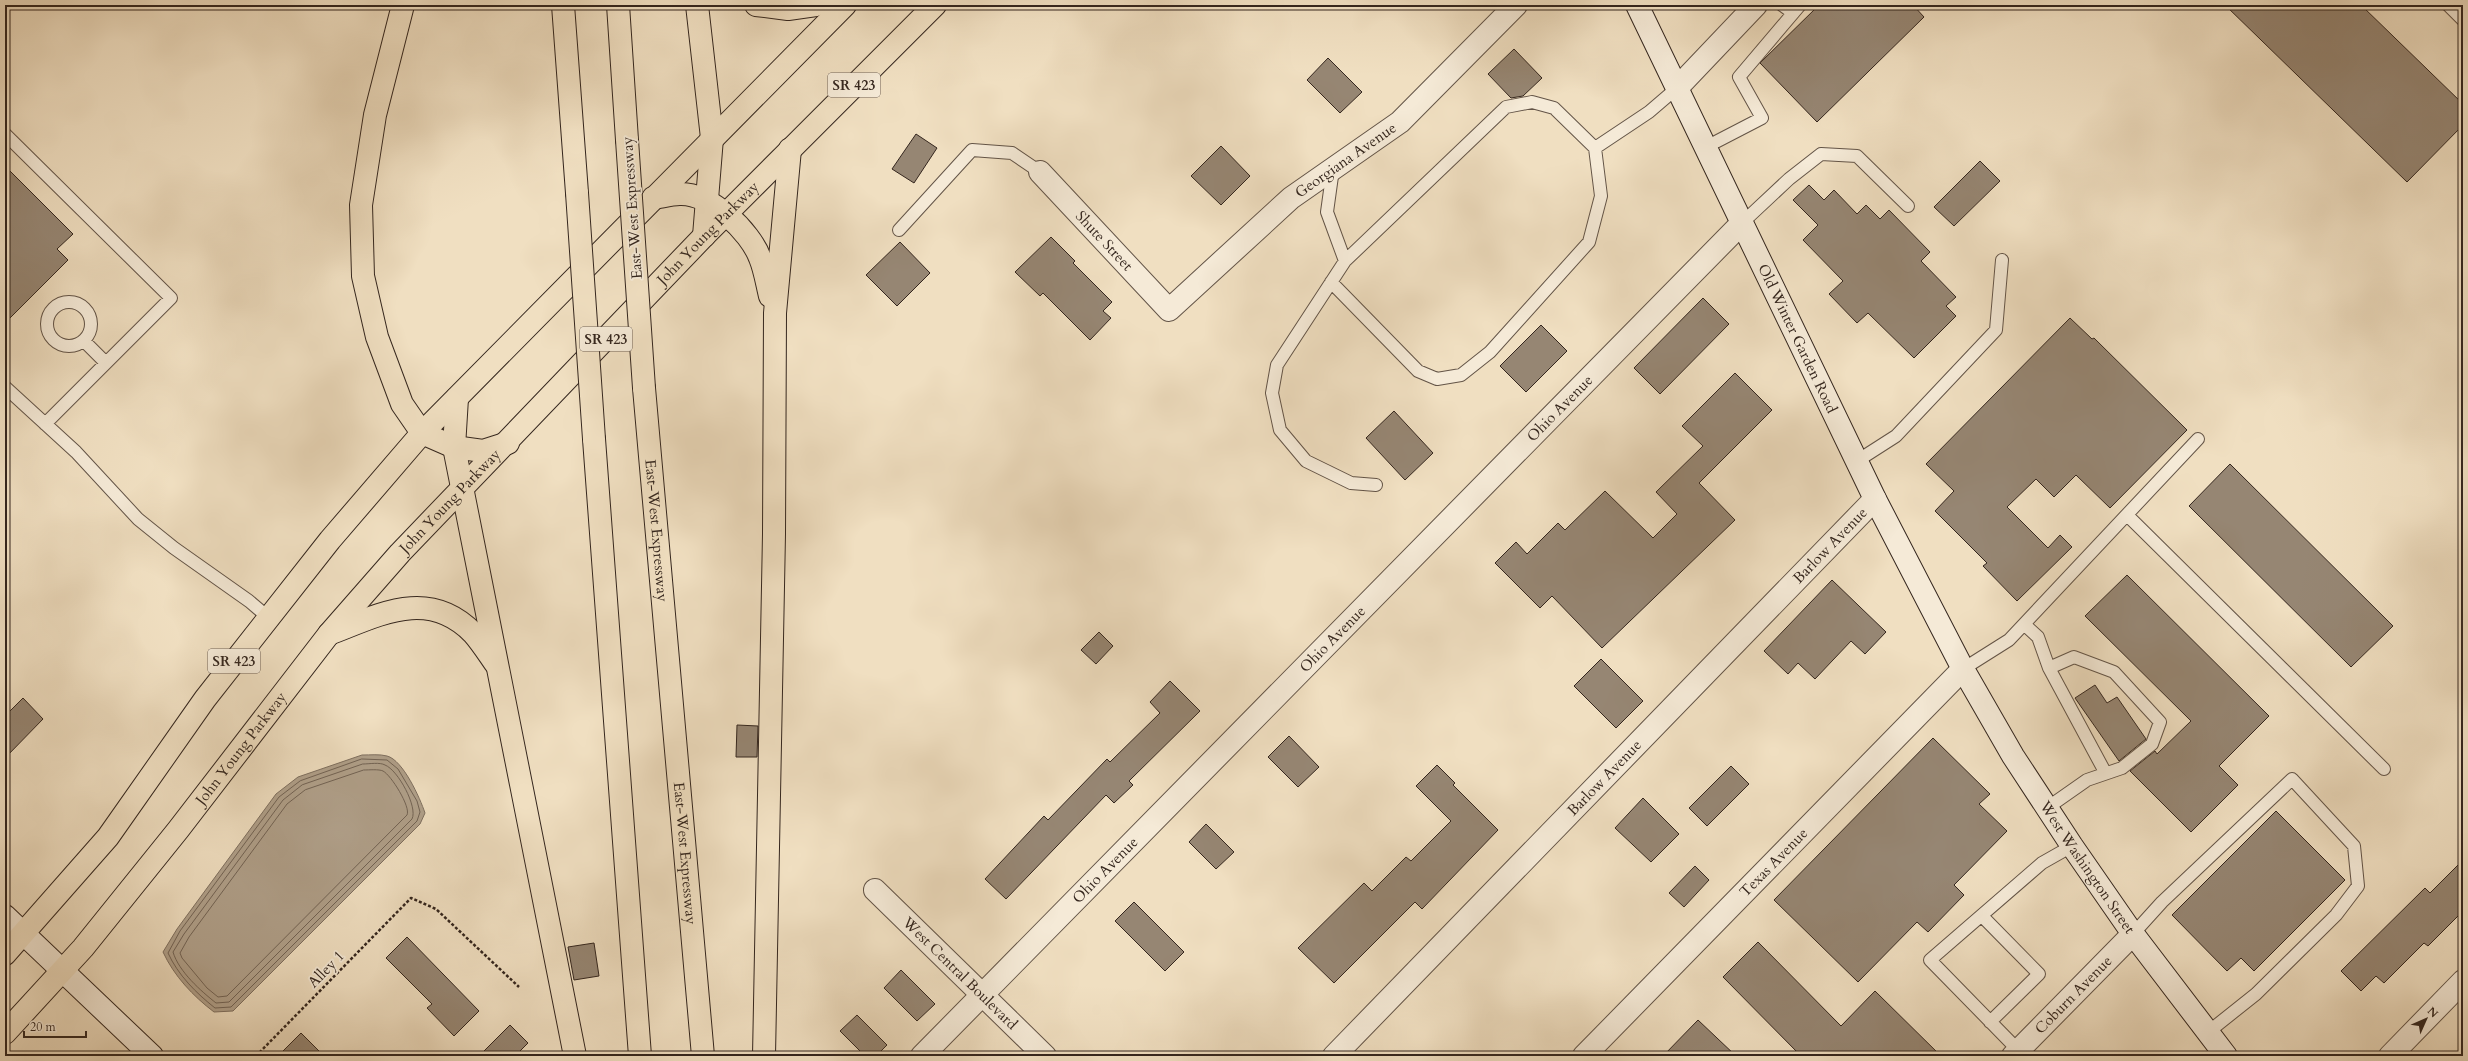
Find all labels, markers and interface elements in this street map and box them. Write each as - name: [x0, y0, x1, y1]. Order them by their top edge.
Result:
- road number: SR 423: [828, 73, 880, 97]
- street label: Georgiana Avenue: [1291, 118, 1400, 202]
- street label: East-West Expressway: [617, 136, 647, 280]
- street label: John Young Parkway: [651, 177, 763, 291]
- street label: Shute Street: [1071, 206, 1138, 275]
- street label: Old Winter Garden Road: [1753, 260, 1842, 416]
- road number: SR 423: [580, 327, 632, 351]
- street label: Ohio Avenue: [1522, 370, 1597, 446]
- street label: John Young Parkway: [394, 444, 505, 559]
- street label: East-West Expressway: [640, 458, 673, 603]
- street label: Barlow Avenue: [1788, 503, 1872, 588]
- street label: Ohio Avenue: [1295, 601, 1370, 677]
- road number: SR 423: [208, 649, 260, 673]
- street label: John Young Parkway: [190, 688, 291, 811]
- street label: Barlow Avenue: [1563, 735, 1646, 820]
- street label: East-West Expressway: [669, 781, 701, 925]
- street label: West Washington Street: [2035, 796, 2140, 938]
- street label: Texas Avenue: [1735, 823, 1812, 901]
- street label: Ohio Avenue: [1068, 832, 1143, 908]
- street label: West Central Boulevard: [898, 912, 1022, 1034]
- street label: Alley 1: [303, 946, 349, 992]
- street label: Coburn Avenue: [2030, 951, 2117, 1038]
- north arrow: [2406, 999, 2446, 1039]
- text: N: [2424, 1004, 2442, 1021]
- scale bar: [24, 1013, 86, 1039]
- text: 20 m: [30, 1019, 57, 1035]

